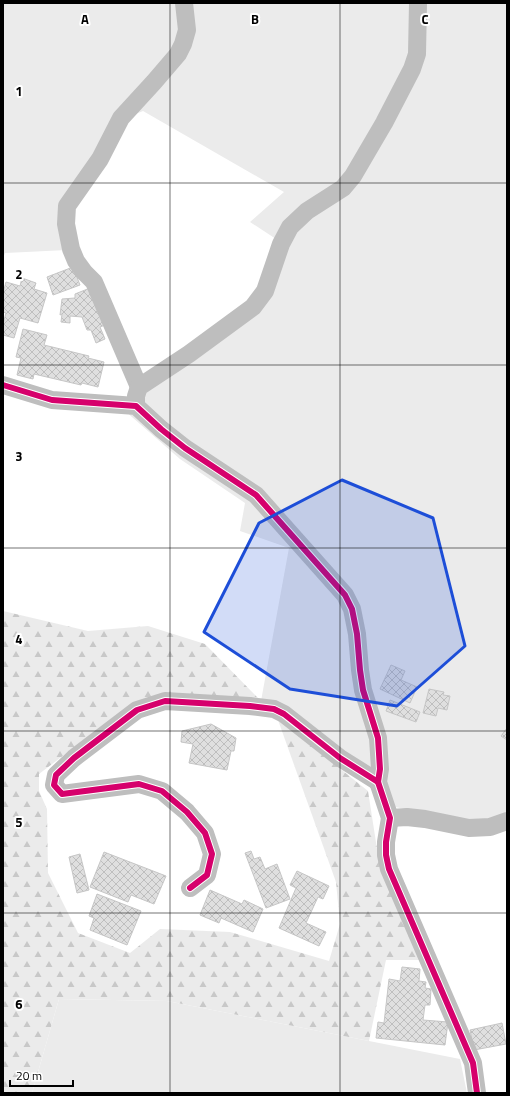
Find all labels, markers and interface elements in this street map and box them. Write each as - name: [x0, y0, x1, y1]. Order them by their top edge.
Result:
- text: A: [81, 9, 89, 29]
- text: B: [251, 9, 259, 29]
- text: C: [421, 9, 429, 29]
- text: 1: [15, 81, 23, 101]
- text: 2: [15, 264, 23, 284]
- text: 3: [15, 446, 23, 466]
- text: 4: [15, 629, 23, 649]
- text: 5: [15, 812, 23, 832]
- text: 6: [15, 994, 23, 1014]
- scale bar: [10, 1062, 73, 1088]
- text: 20 m: [16, 1066, 42, 1085]

